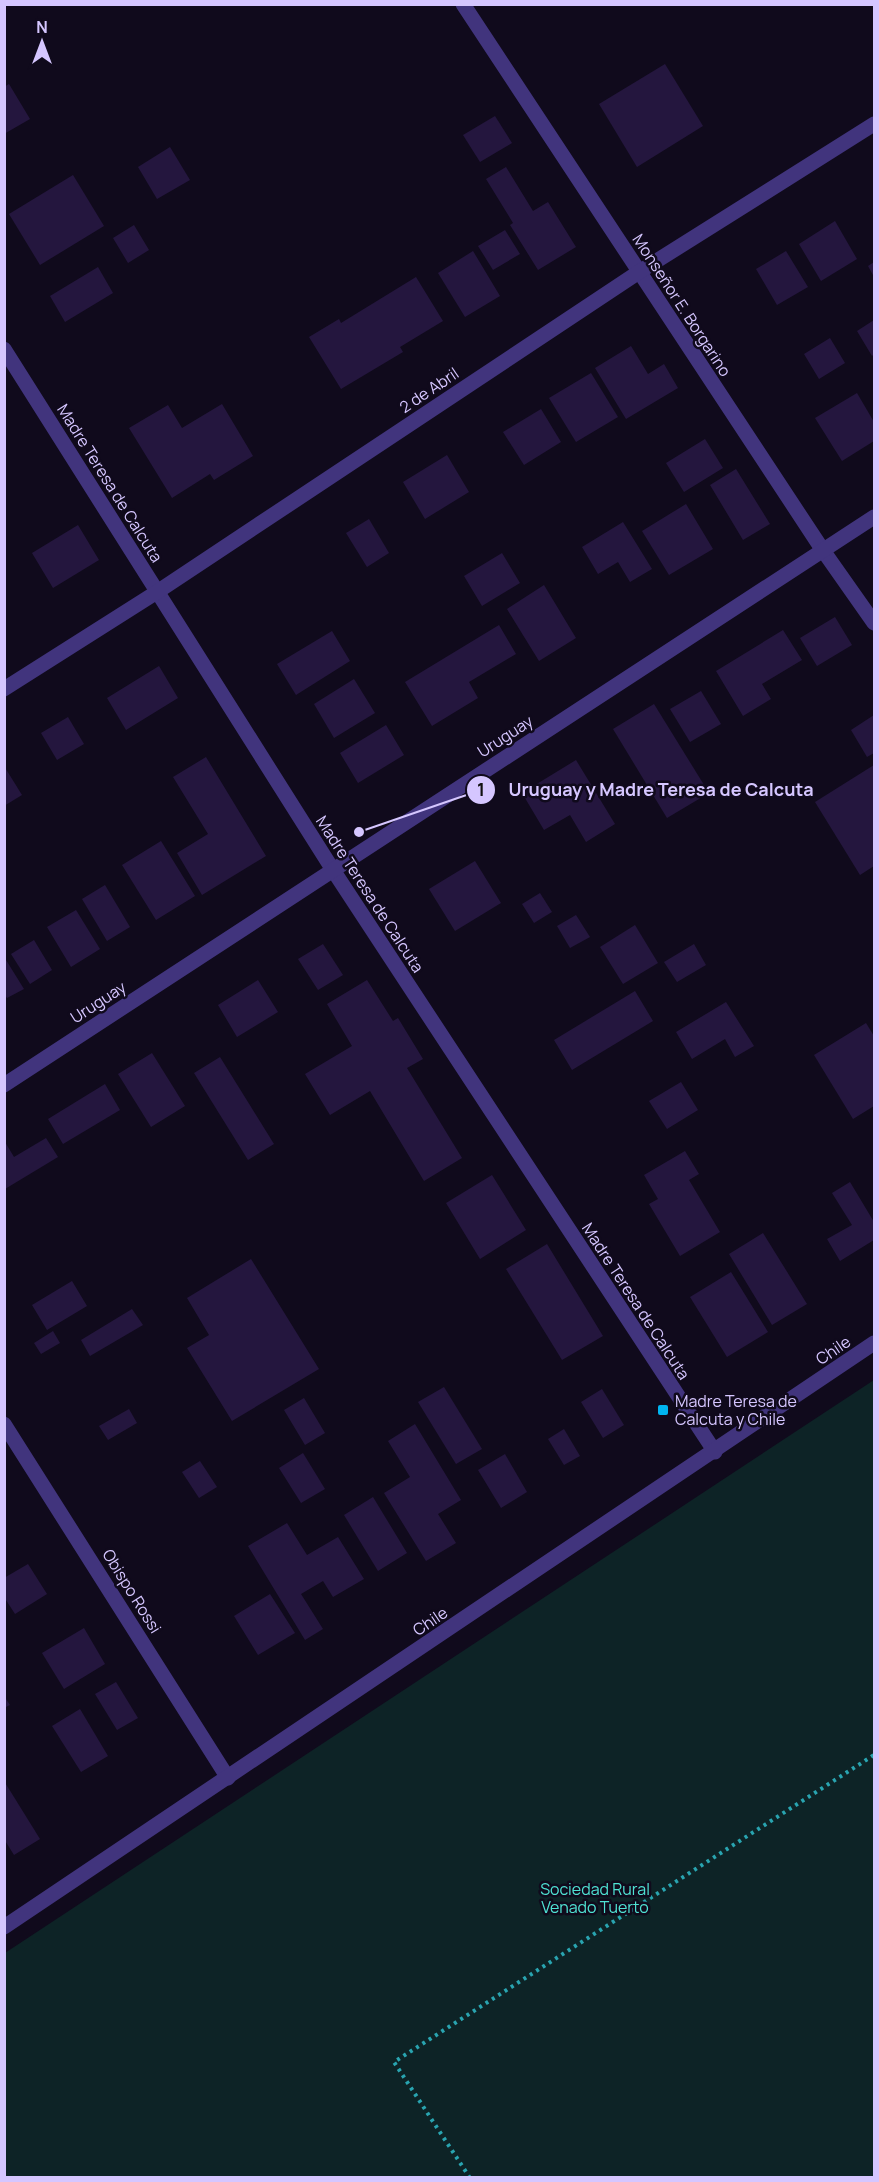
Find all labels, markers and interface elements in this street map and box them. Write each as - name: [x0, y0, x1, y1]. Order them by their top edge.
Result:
- north arrow: [12, 12, 72, 72]
- text: N: [36, 16, 48, 38]
- street label: Monseñor E. Borgarino: [628, 229, 736, 381]
- street label: 2 de Abril: [395, 362, 463, 418]
- street label: Madre Teresa de Calcuta: [52, 400, 168, 566]
- street label: Uruguay: [473, 709, 538, 762]
- callout: Uruguay y Madre Teresa de Calcuta: [466, 772, 825, 808]
- text: 1: [477, 777, 485, 801]
- text: Uruguay y Madre Teresa de Calcuta: [508, 777, 814, 801]
- street label: Madre Teresa de Calcuta: [311, 811, 429, 977]
- street label: Uruguay: [66, 975, 131, 1028]
- street label: Madre Teresa de Calcuta: [577, 1218, 695, 1384]
- street label: Chile: [811, 1330, 855, 1370]
- place label: Madre Teresa de Calcuta y Chile: [675, 1390, 797, 1430]
- marker: Madre Teresa de Calcuta y Chile: [656, 1403, 670, 1417]
- street label: Obispo Rossi: [97, 1545, 167, 1637]
- street label: Chile: [408, 1601, 452, 1641]
- park label: Sociedad Rural Venado Tuerto: [540, 1878, 650, 1918]

